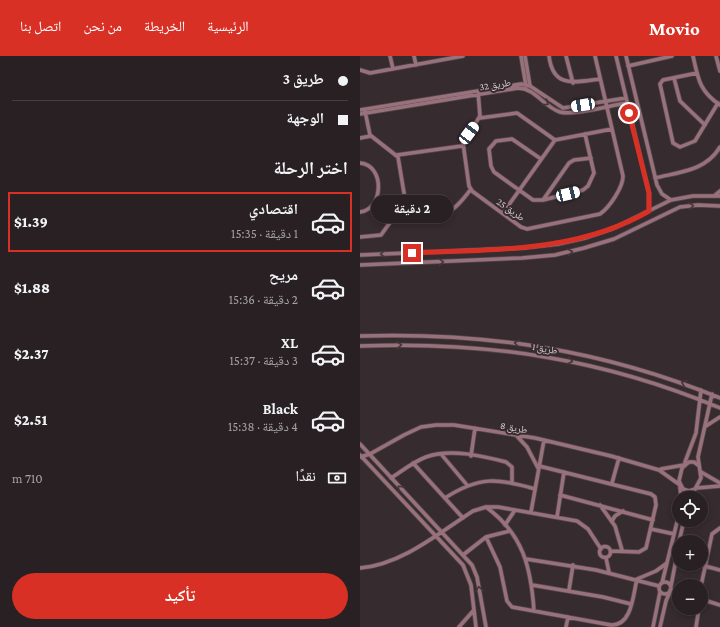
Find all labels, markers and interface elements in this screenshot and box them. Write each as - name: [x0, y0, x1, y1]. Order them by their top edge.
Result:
- text: اتصل بنا: [20, 18, 61, 34]
- text: من نحن: [83, 18, 122, 34]
- text: الخريطة: [144, 18, 185, 34]
- text: الرئيسية: [207, 18, 249, 34]
- text: Movio: [649, 18, 700, 39]
- text: طريق 3: [283, 71, 324, 87]
- street label: طريق 32: [478, 77, 512, 93]
- car: [570, 97, 596, 113]
- one-way arrow: [542, 99, 549, 106]
- route start: [620, 104, 638, 122]
- text: الوجهة: [286, 110, 324, 126]
- car: [457, 120, 481, 146]
- text: اختر الرحلة: [274, 158, 348, 178]
- car: [555, 185, 581, 203]
- callout: 2 دقيقة: [371, 195, 453, 223]
- street label: طريق 25: [494, 196, 527, 224]
- text: اقتصادي: [249, 201, 298, 217]
- text: 2 دقيقة: [394, 201, 430, 216]
- one-way arrow: [688, 202, 694, 211]
- icon: car: [310, 204, 346, 240]
- text: $1.39: [14, 214, 48, 230]
- text: 1 دقيقة · 15:35: [231, 226, 298, 241]
- route end: [403, 244, 421, 262]
- one-way arrow: [567, 248, 574, 256]
- one-way arrow: [380, 250, 386, 259]
- one-way arrow: [438, 257, 444, 266]
- text: مريح: [269, 267, 298, 283]
- icon: car: [310, 270, 346, 306]
- text: $1.88: [14, 280, 50, 296]
- text: 2 دقيقة · 15:36: [229, 292, 298, 307]
- text: XL: [281, 335, 298, 351]
- icon: car: [310, 336, 346, 372]
- one-way arrow: [514, 339, 520, 348]
- one-way arrow: [396, 341, 402, 349]
- street label: طريق 1: [531, 341, 559, 357]
- text: $2.37: [14, 346, 49, 362]
- text: 3 دقيقة · 15:37: [229, 353, 298, 368]
- one-way arrow: [567, 356, 573, 365]
- one-way arrow: [680, 379, 687, 387]
- text: Black: [263, 401, 298, 417]
- icon: car: [310, 402, 346, 438]
- text: $2.51: [14, 412, 47, 428]
- text: 4 دقيقة · 15:38: [228, 419, 298, 434]
- street label: طريق 8: [499, 420, 529, 436]
- icon: cash: [326, 467, 348, 489]
- text: نقدًا: [295, 468, 316, 484]
- text: 710 m: [12, 471, 43, 486]
- one-way arrow: [397, 485, 405, 493]
- map controls: [672, 491, 708, 615]
- button: locate: [672, 491, 708, 527]
- button: +: [672, 535, 708, 571]
- button: تأكيد: [12, 573, 348, 619]
- button: −: [672, 579, 708, 615]
- one-way arrow: [475, 586, 484, 592]

